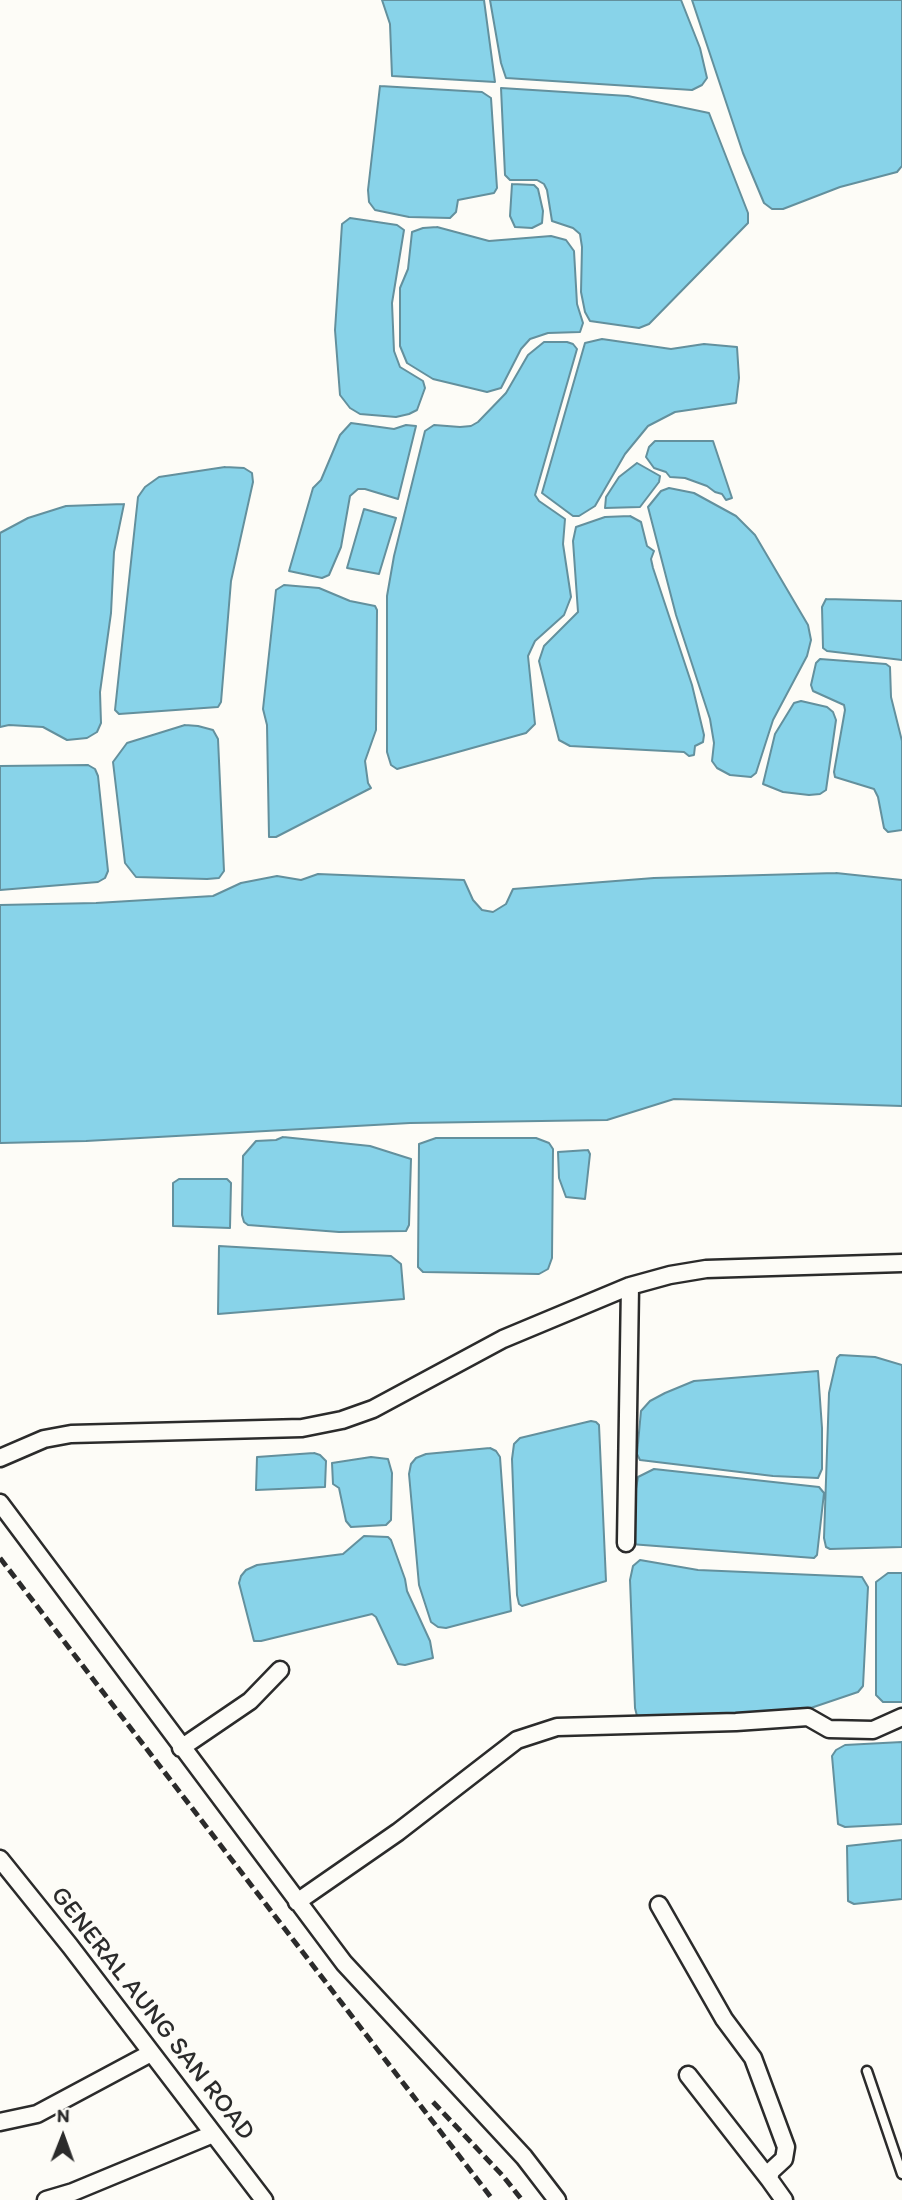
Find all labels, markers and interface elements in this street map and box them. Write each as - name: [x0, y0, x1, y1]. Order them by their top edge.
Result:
- street label: GENERAL AUNG SAN ROAD: [43, 1881, 261, 2147]
- north arrow: [28, 2102, 98, 2172]

